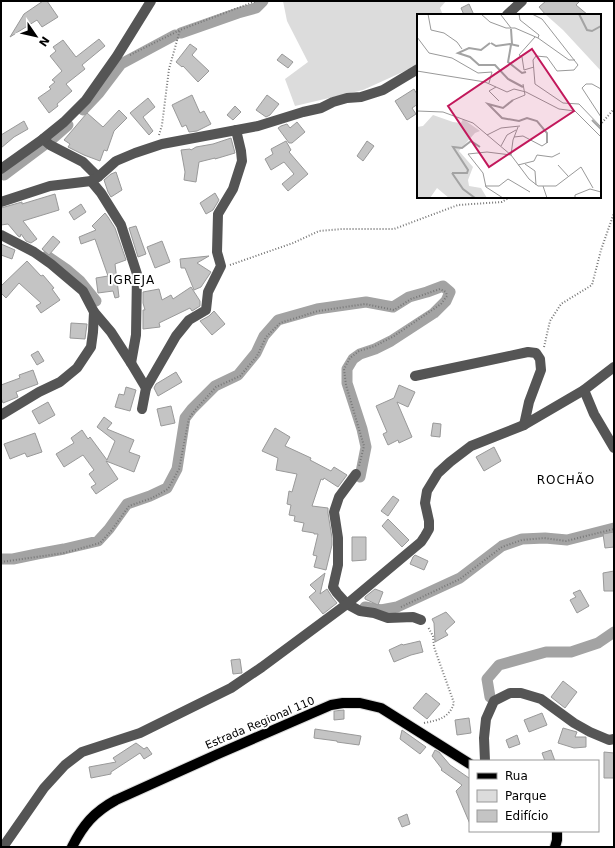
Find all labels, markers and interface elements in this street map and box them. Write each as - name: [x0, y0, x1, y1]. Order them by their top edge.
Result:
- inset map: [417, 14, 601, 198]
- north arrow: [16, 16, 56, 56]
- text: N: [36, 34, 52, 49]
- district label: IGREJA: [109, 273, 155, 287]
- district label: ROCHÃO: [537, 472, 595, 487]
- street label: Estrada Regional 110: [203, 694, 317, 752]
- legend: [469, 760, 599, 832]
- text: Rua: [505, 769, 528, 783]
- text: Parque: [505, 789, 546, 803]
- text: Edifício: [505, 809, 548, 823]

